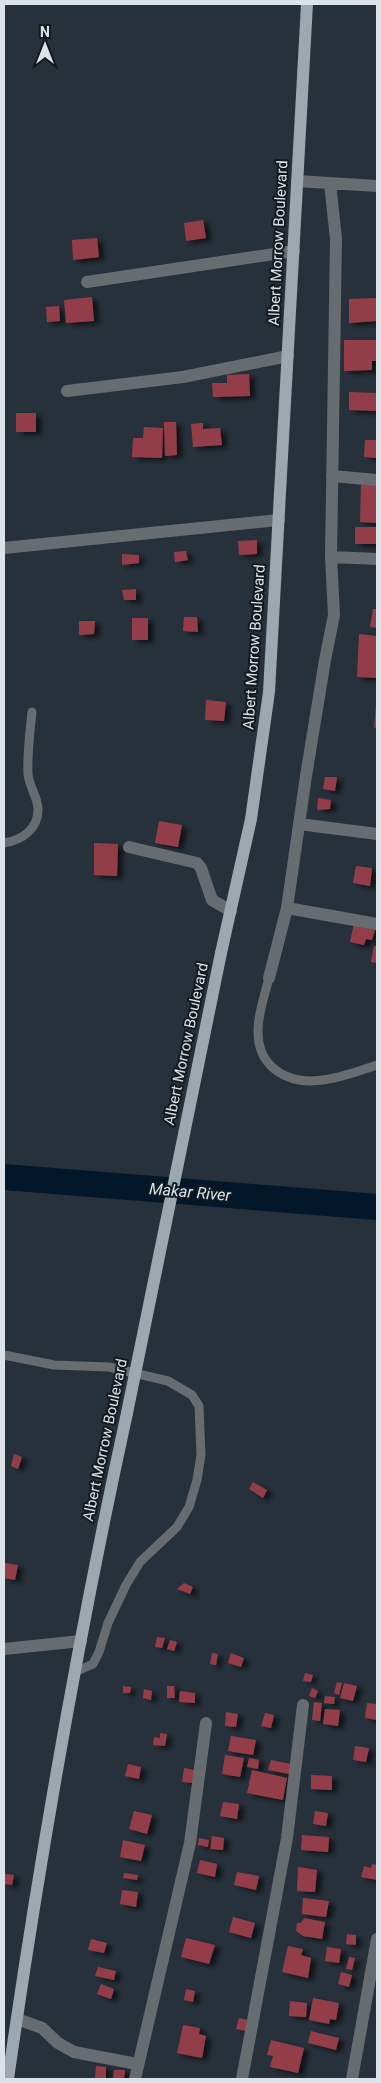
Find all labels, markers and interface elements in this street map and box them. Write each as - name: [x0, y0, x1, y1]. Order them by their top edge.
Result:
- north arrow: [20, 20, 70, 70]
- text: N: [40, 24, 50, 40]
- street label: Albert Morrow Boulevard: [265, 160, 291, 326]
- street label: Albert Morrow Boulevard: [239, 564, 269, 730]
- street label: Albert Morrow Boulevard: [160, 961, 212, 1127]
- water label: Makar River: [148, 1179, 232, 1205]
- street label: Albert Morrow Boulevard: [79, 1357, 131, 1523]

